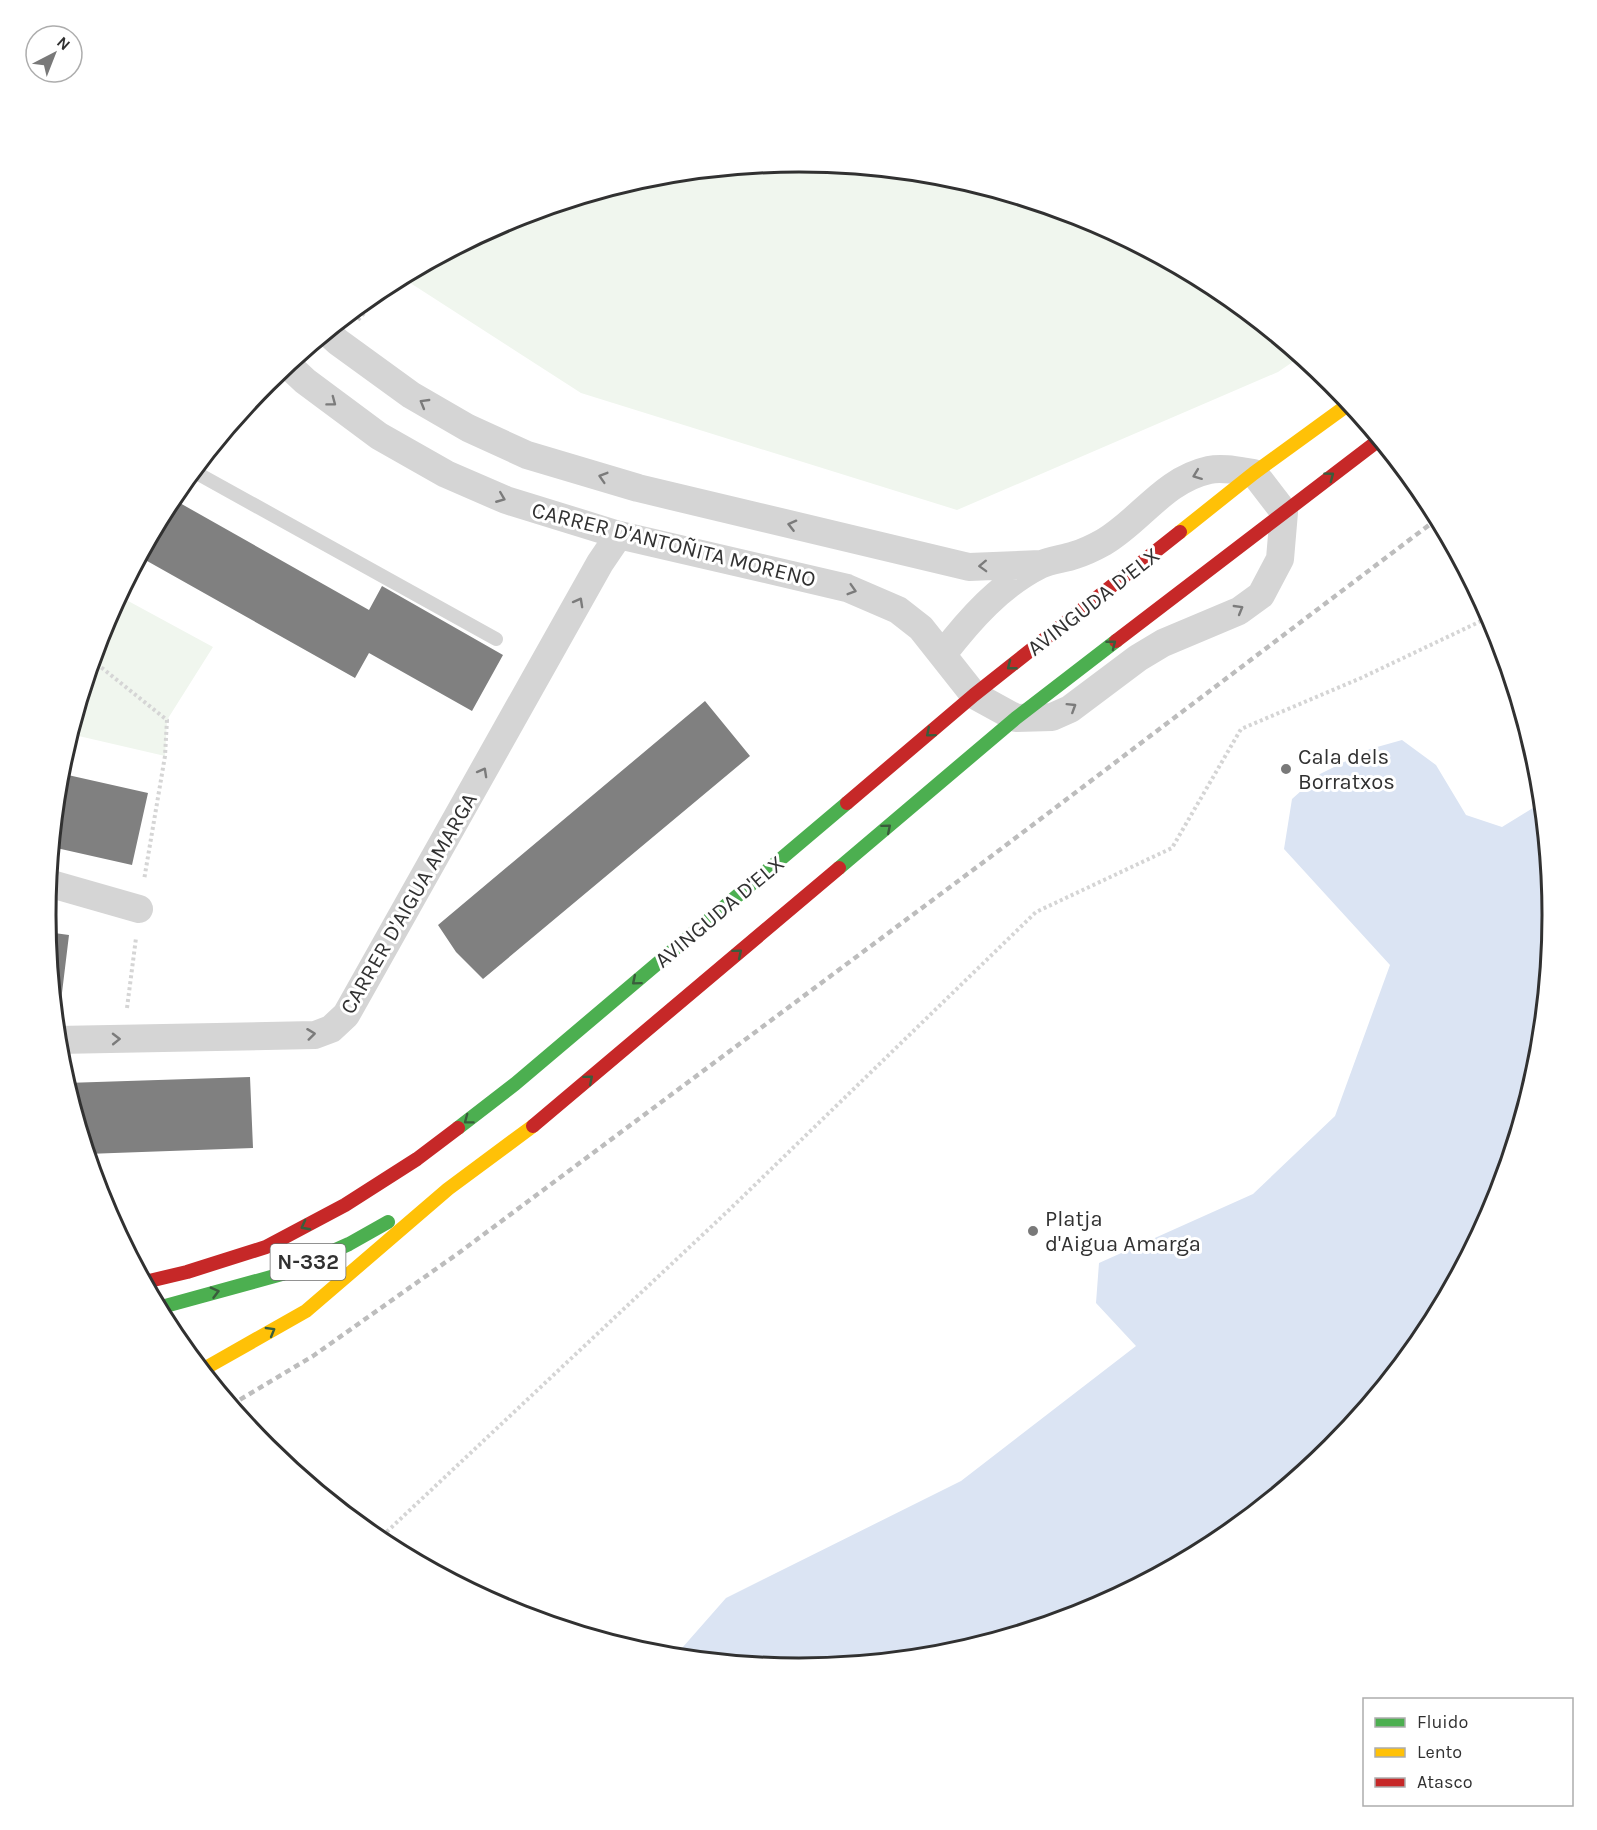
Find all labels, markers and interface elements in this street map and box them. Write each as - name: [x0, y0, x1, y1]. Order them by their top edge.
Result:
- north arrow: [24, 24, 84, 84]
- text: N: [53, 32, 74, 54]
- one-way arrow: [326, 394, 337, 405]
- one-way arrow: [420, 399, 430, 410]
- one-way arrow: [1192, 468, 1203, 480]
- one-way arrow: [598, 472, 609, 484]
- one-way arrow: [1324, 473, 1335, 484]
- one-way arrow: [495, 491, 506, 503]
- street label: CARRER D'ANTOÑITA MORENO: [529, 497, 818, 593]
- one-way arrow: [788, 520, 798, 533]
- street label: AVINGUDA D'ELX: [1022, 542, 1165, 662]
- one-way arrow: [978, 560, 987, 573]
- one-way arrow: [846, 583, 857, 595]
- one-way arrow: [571, 598, 583, 608]
- one-way arrow: [1233, 605, 1243, 617]
- one-way arrow: [1105, 641, 1116, 652]
- one-way arrow: [1007, 659, 1018, 670]
- one-way arrow: [1065, 704, 1076, 715]
- one-way arrow: [926, 726, 937, 737]
- place label: Cala dels Borratxos: [1298, 744, 1395, 795]
- marker: Cala dels Borratxos: [1279, 762, 1293, 776]
- one-way arrow: [476, 768, 487, 778]
- street label: CARRER D'AIGUA AMARGA: [335, 788, 483, 1019]
- one-way arrow: [880, 824, 891, 835]
- street label: AVINGUDA D'ELX: [650, 850, 790, 973]
- one-way arrow: [731, 950, 742, 961]
- one-way arrow: [632, 974, 643, 985]
- one-way arrow: [306, 1028, 315, 1041]
- one-way arrow: [111, 1033, 120, 1045]
- one-way arrow: [582, 1075, 593, 1086]
- one-way arrow: [464, 1112, 475, 1123]
- place label: Platja d'Aigua Amarga: [1045, 1206, 1201, 1257]
- one-way arrow: [301, 1219, 312, 1230]
- marker: Platja d'Aigua Amarga: [1026, 1224, 1040, 1238]
- road number: N-332: [270, 1244, 346, 1280]
- one-way arrow: [209, 1287, 219, 1299]
- one-way arrow: [265, 1326, 275, 1338]
- legend: [1363, 1698, 1573, 1806]
- text: Fluido: [1417, 1711, 1468, 1733]
- text: Lento: [1417, 1741, 1462, 1763]
- text: Atasco: [1417, 1771, 1473, 1793]

